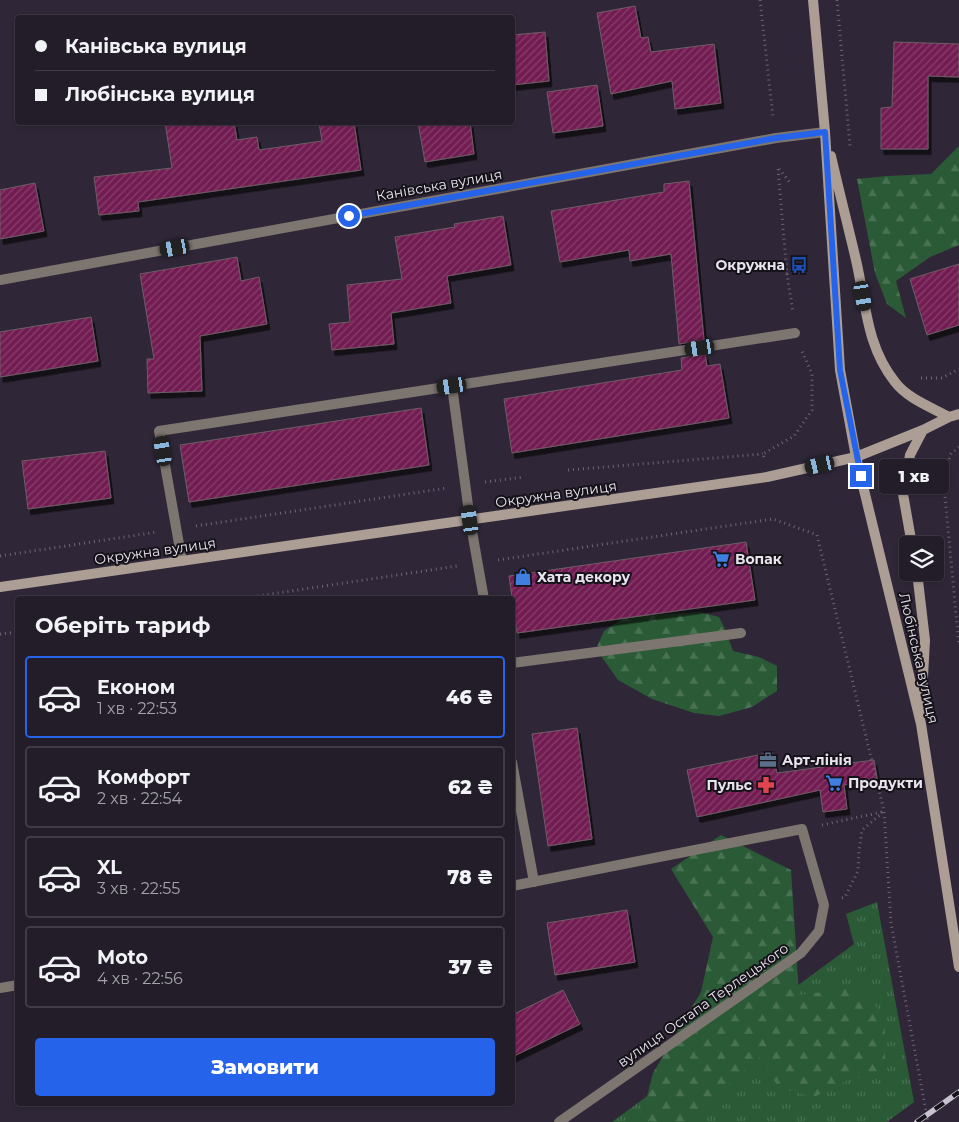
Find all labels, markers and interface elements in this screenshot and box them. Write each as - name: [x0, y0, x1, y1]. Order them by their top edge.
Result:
- text: Канівська вулиця: [65, 35, 247, 58]
- text: Любінська вулиця: [65, 83, 255, 106]
- street label: Канівська вулиця: [375, 165, 503, 205]
- route start: [338, 205, 360, 227]
- car: [158, 238, 191, 258]
- bus stop icon: Окружна: [789, 255, 809, 275]
- place label: Окружна: [715, 256, 785, 274]
- car: [853, 280, 872, 312]
- car: [684, 338, 715, 358]
- car: [436, 376, 467, 396]
- car: [153, 435, 172, 467]
- car: [803, 454, 836, 476]
- callout: 1 хв: [878, 458, 948, 494]
- route end: [850, 465, 872, 487]
- text: 1 хв: [898, 467, 930, 486]
- street label: Окружна вулиця: [494, 477, 618, 511]
- car: [460, 504, 479, 536]
- street label: Окружна вулиця: [93, 534, 217, 568]
- map controls: [899, 536, 944, 581]
- button: layers: [899, 536, 944, 581]
- supermarket icon: Вопак: [711, 549, 731, 569]
- place label: Вопак: [735, 550, 782, 568]
- shop icon: Хата декору: [513, 567, 533, 587]
- place label: Хата декору: [537, 568, 630, 586]
- street label: Любінська вулиця: [895, 591, 943, 725]
- text: Оберіть тариф: [35, 612, 210, 639]
- icon: car: [37, 675, 82, 720]
- text: Економ: [97, 676, 175, 699]
- text: 46 ₴: [446, 686, 493, 709]
- text: 1 хв · 22:53: [97, 699, 177, 718]
- office icon: Арт-лінія: [758, 750, 778, 770]
- place label: Арт-лінія: [782, 751, 852, 769]
- icon: car: [37, 765, 82, 810]
- text: Комфорт: [97, 766, 190, 789]
- supermarket icon: Продукти: [824, 773, 844, 793]
- place label: Продукти: [848, 774, 923, 792]
- pharmacy icon: Пульс: [756, 775, 776, 795]
- text: 62 ₴: [448, 776, 493, 799]
- place label: Пульс: [706, 776, 753, 794]
- text: 2 хв · 22:54: [97, 789, 182, 808]
- icon: car: [37, 855, 82, 900]
- text: XL: [97, 856, 122, 879]
- text: 78 ₴: [447, 866, 493, 889]
- text: 3 хв · 22:55: [97, 879, 180, 898]
- street label: вулиця Остапа Терлецького: [614, 939, 792, 1071]
- icon: car: [37, 945, 82, 990]
- text: Moto: [97, 946, 148, 969]
- text: 37 ₴: [448, 956, 493, 979]
- text: 4 хв · 22:56: [97, 969, 183, 988]
- button: Замовити: [35, 1038, 495, 1096]

